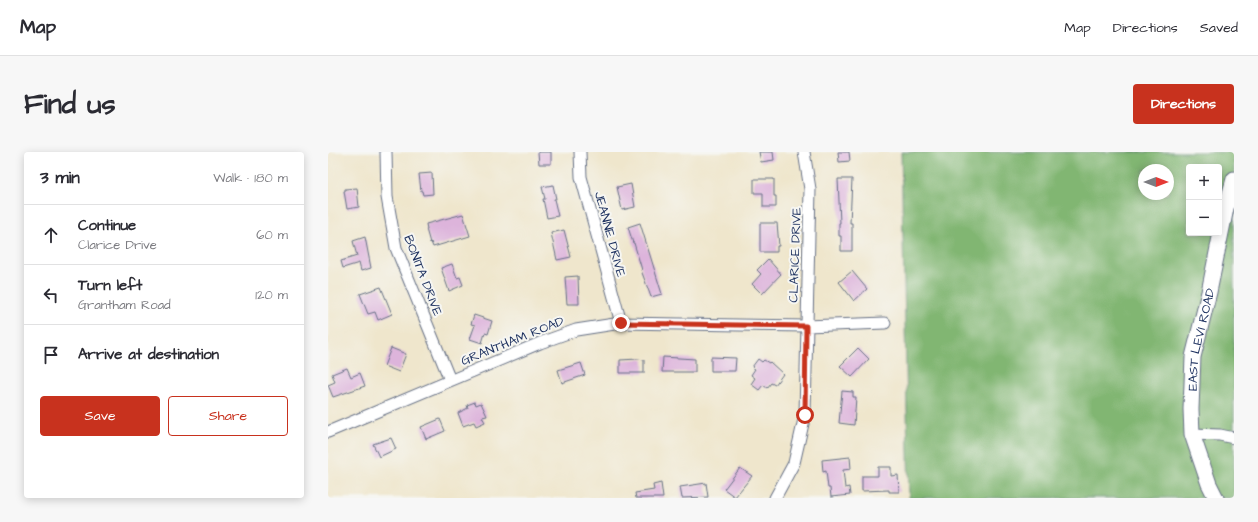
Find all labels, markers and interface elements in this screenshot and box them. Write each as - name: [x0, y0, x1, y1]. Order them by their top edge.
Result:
- text: Map: [20, 14, 56, 41]
- text: Map: [1064, 18, 1091, 38]
- text: Directions: [1113, 18, 1178, 38]
- text: Saved: [1200, 18, 1238, 38]
- button: Directions: [1133, 84, 1234, 124]
- text: Find us: [24, 85, 115, 124]
- north arrow: [1138, 164, 1174, 200]
- map controls: [1186, 164, 1222, 236]
- button: +: [1186, 164, 1222, 200]
- text: 3 min: [40, 166, 80, 190]
- text: Walk · 180 m: [213, 169, 288, 187]
- street label: JEANNE DRIVE: [590, 190, 630, 279]
- button: −: [1186, 200, 1222, 236]
- street label: CLARICE DRIVE: [784, 207, 806, 303]
- text: Continue: [78, 215, 136, 236]
- icon: ahead: [40, 224, 62, 246]
- text: 60 m: [256, 226, 288, 244]
- street label: BONITA DRIVE: [399, 232, 447, 319]
- text: Clarice Drive: [78, 236, 157, 254]
- text: Turn left: [78, 275, 142, 296]
- icon: left: [40, 284, 62, 306]
- text: 120 m: [255, 286, 288, 304]
- street label: EAST LEVI ROAD: [1184, 286, 1220, 391]
- text: Grantham Road: [78, 296, 171, 314]
- street label: GRANTHAM ROAD: [458, 312, 567, 370]
- route end: [612, 314, 630, 332]
- icon: arrive: [40, 344, 62, 366]
- text: Arrive at destination: [78, 344, 219, 365]
- button: Save: [40, 396, 160, 436]
- button: Share: [168, 396, 288, 436]
- route start: [796, 406, 814, 424]

